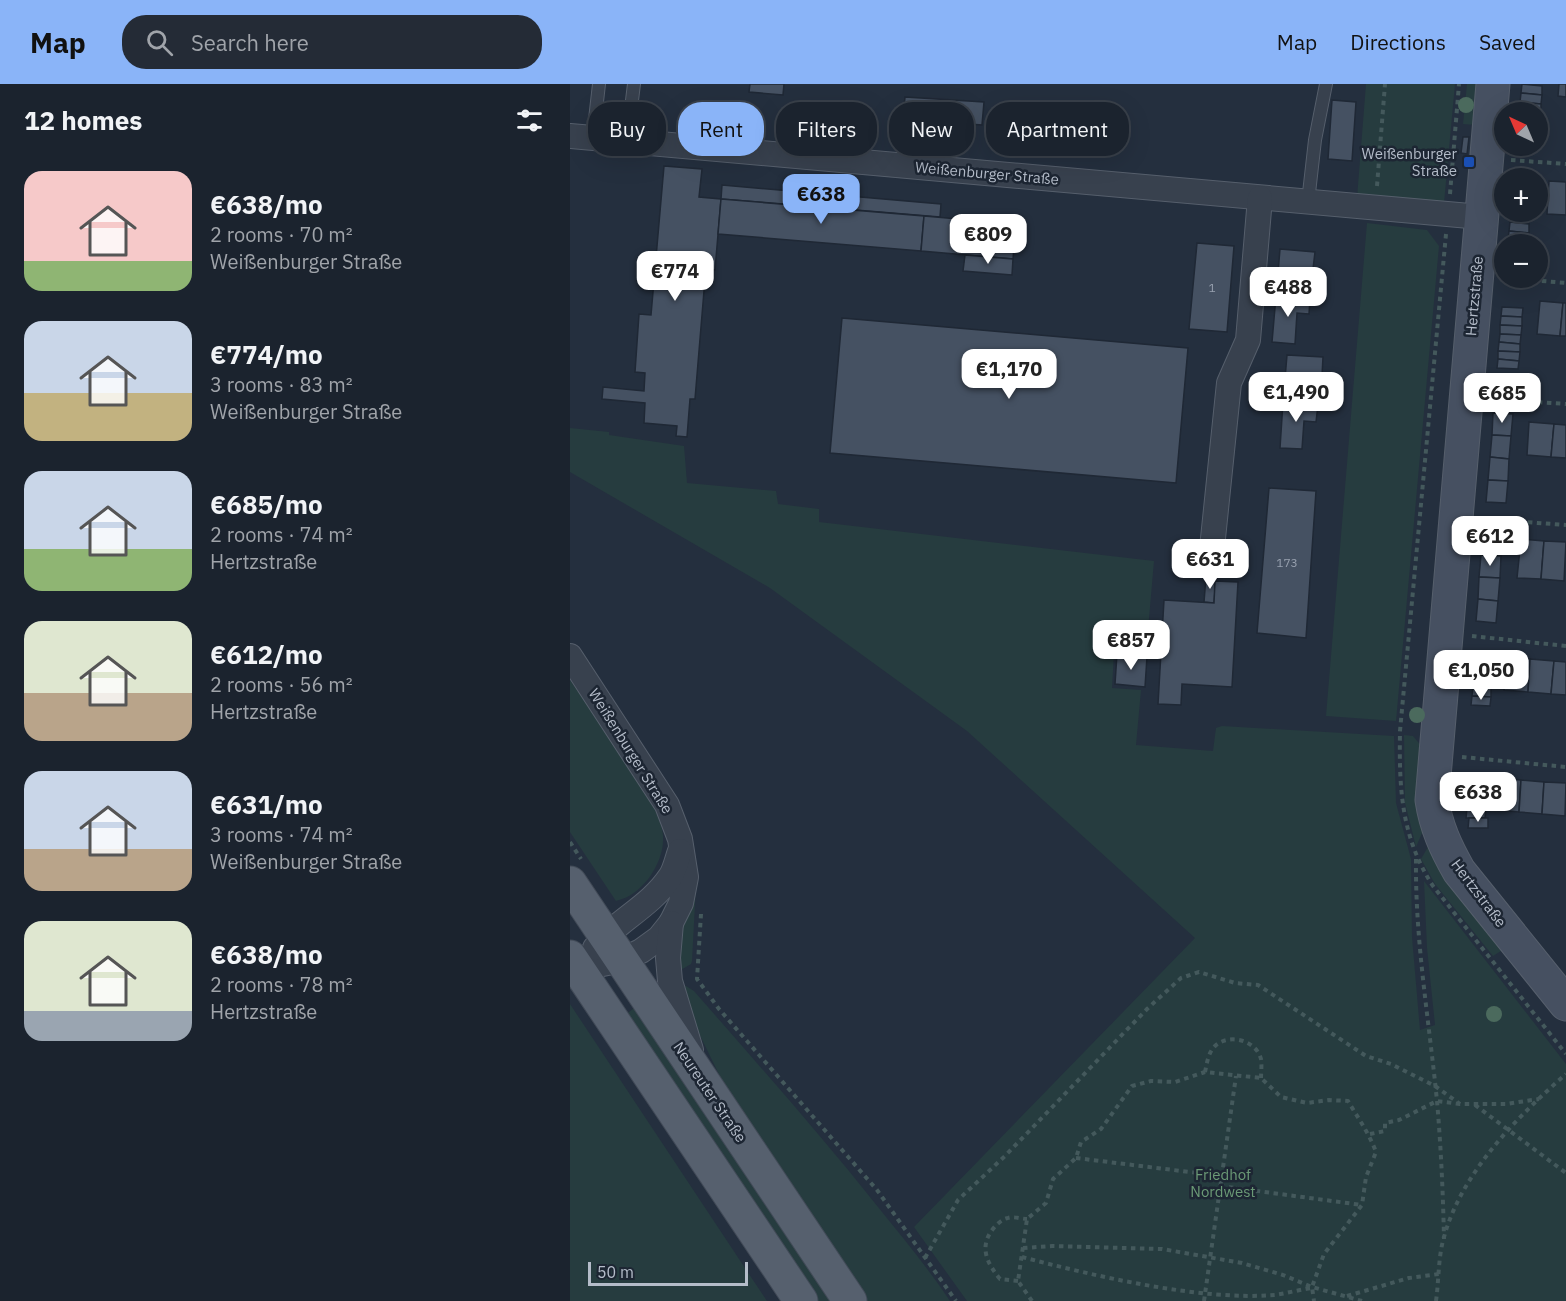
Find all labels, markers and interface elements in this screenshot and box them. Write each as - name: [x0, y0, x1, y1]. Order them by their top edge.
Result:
- search box: [122, 15, 542, 69]
- text: Map: [30, 24, 86, 61]
- icon: search: [143, 26, 176, 59]
- text: Search here: [191, 28, 309, 57]
- text: Map: [1277, 28, 1317, 56]
- text: Directions: [1350, 28, 1446, 56]
- text: Saved: [1479, 28, 1536, 56]
- chip: Buy: [588, 102, 666, 156]
- chip: Rent: [678, 102, 764, 156]
- chip: Filters: [776, 102, 877, 156]
- chip: New: [889, 102, 974, 156]
- chip: Apartment: [986, 102, 1129, 156]
- north arrow: [1494, 102, 1548, 156]
- map controls: [1494, 102, 1548, 288]
- text: 12 homes: [24, 103, 142, 137]
- icon: filters: [513, 104, 546, 137]
- place label: Weißenburger Straße: [1362, 144, 1457, 180]
- marker: Weißenburger Straße: [1462, 155, 1476, 169]
- street label: Weißenburger Straße: [914, 157, 1060, 189]
- button: +: [1494, 168, 1548, 222]
- pin: €638: [785, 174, 857, 225]
- text: €638: [797, 180, 845, 207]
- text: €638/mo: [210, 187, 323, 221]
- icon: home: [72, 195, 144, 267]
- pin: €809: [952, 214, 1024, 265]
- text: €809: [964, 220, 1012, 247]
- text: 2 rooms · 70 m²: [210, 221, 353, 248]
- button: −: [1494, 234, 1548, 288]
- text: Weißenburger Straße: [210, 248, 402, 275]
- pin: €774: [639, 251, 711, 302]
- street label: Hertzstraße: [1461, 255, 1487, 337]
- text: €774: [651, 257, 699, 284]
- pin: €488: [1252, 267, 1324, 318]
- text: €488: [1264, 273, 1312, 300]
- house number: 1: [1208, 280, 1216, 295]
- text: €774/mo: [210, 337, 323, 371]
- icon: home: [72, 345, 144, 417]
- pin: €1,170: [960, 349, 1058, 400]
- text: €1,170: [976, 355, 1042, 382]
- text: 3 rooms · 83 m²: [210, 371, 353, 398]
- pin: €1,490: [1247, 372, 1345, 423]
- pin: €685: [1466, 373, 1538, 424]
- text: €1,490: [1263, 378, 1329, 405]
- text: €685: [1478, 379, 1526, 406]
- text: Weißenburger Straße: [210, 398, 402, 425]
- text: €685/mo: [210, 487, 323, 521]
- icon: home: [72, 495, 144, 567]
- pin: €612: [1454, 516, 1526, 567]
- text: 2 rooms · 74 m²: [210, 521, 353, 548]
- text: €612: [1466, 522, 1514, 549]
- pin: €631: [1174, 539, 1246, 590]
- text: €631: [1186, 545, 1234, 572]
- text: Hertzstraße: [210, 548, 317, 575]
- house number: 173: [1276, 555, 1298, 570]
- pin: €857: [1095, 620, 1167, 671]
- text: €857: [1107, 626, 1155, 653]
- text: €612/mo: [210, 637, 323, 671]
- icon: home: [72, 645, 144, 717]
- pin: €1,050: [1432, 650, 1530, 701]
- text: €1,050: [1448, 656, 1514, 683]
- text: 2 rooms · 56 m²: [210, 671, 353, 698]
- street label: Weißenburger Straße: [585, 685, 677, 817]
- text: Hertzstraße: [210, 698, 317, 725]
- pin: €638: [1442, 772, 1514, 823]
- text: €638: [1454, 778, 1502, 805]
- text: €631/mo: [210, 787, 323, 821]
- icon: home: [72, 795, 144, 867]
- text: 3 rooms · 74 m²: [210, 821, 353, 848]
- text: Weißenburger Straße: [210, 848, 402, 875]
- street label: Hertzstraße: [1447, 855, 1511, 931]
- text: €638/mo: [210, 937, 323, 971]
- icon: home: [72, 945, 144, 1017]
- text: 2 rooms · 78 m²: [210, 971, 353, 998]
- text: Hertzstraße: [210, 998, 317, 1025]
- street label: Neureuter Straße: [669, 1038, 751, 1146]
- park label: Friedhof Nordwest: [1190, 1165, 1256, 1201]
- scale bar: [588, 1259, 748, 1286]
- text: 50 m: [597, 1262, 634, 1282]

